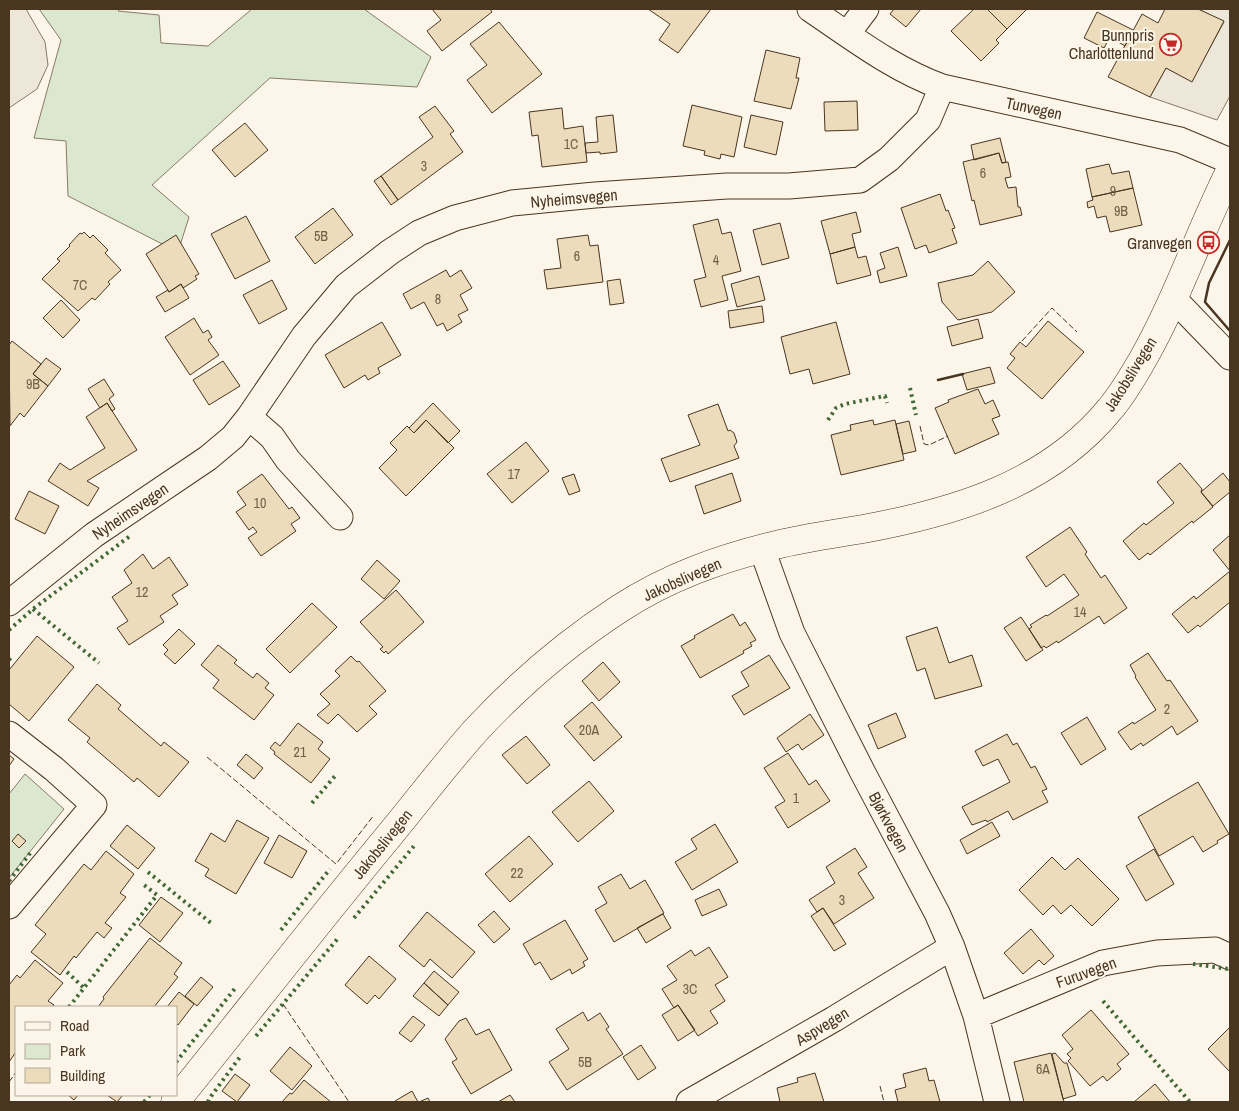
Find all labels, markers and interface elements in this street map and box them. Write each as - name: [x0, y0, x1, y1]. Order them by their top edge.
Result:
- place label: Bunnpris Charlottenlund: [1069, 24, 1154, 64]
- supermarket icon: Bunnpris Charlottenlund: [1158, 32, 1182, 56]
- street label: Tunvegen: [1004, 91, 1064, 125]
- house number: 1C: [564, 135, 578, 153]
- house number: 3: [421, 157, 427, 175]
- house number: 6: [980, 164, 986, 182]
- house number: 9: [1110, 182, 1116, 200]
- street label: Nyheimsvegen: [529, 183, 619, 213]
- house number: 9B: [1114, 202, 1128, 220]
- house number: 5B: [314, 227, 328, 245]
- bus stop icon: Granvegen: [1196, 231, 1220, 255]
- place label: Granvegen: [1127, 232, 1192, 254]
- house number: 6: [574, 247, 580, 265]
- house number: 4: [713, 251, 720, 269]
- house number: 7C: [73, 276, 87, 294]
- house number: 8: [435, 290, 441, 308]
- street label: Jakobslivegen: [1098, 333, 1162, 415]
- house number: 9B: [26, 375, 40, 393]
- house number: 17: [508, 465, 520, 483]
- street label: Nyheimsvegen: [88, 477, 172, 545]
- house number: 10: [254, 494, 266, 512]
- street label: Jakobslivegen: [639, 552, 725, 606]
- house number: 12: [136, 583, 148, 601]
- house number: 14: [1074, 603, 1087, 621]
- house number: 2: [1164, 700, 1170, 718]
- house number: 20A: [579, 721, 600, 739]
- house number: 21: [294, 743, 307, 761]
- street label: Bjørkvegen: [864, 788, 914, 856]
- house number: 1: [793, 789, 800, 807]
- street label: Jakobslivegen: [347, 804, 417, 884]
- house number: 22: [511, 864, 523, 882]
- house number: 3: [839, 891, 845, 909]
- street label: Furuvegen: [1053, 951, 1119, 993]
- house number: 3C: [683, 980, 697, 998]
- street label: Aspvegen: [790, 1002, 853, 1051]
- legend: [15, 1006, 178, 1096]
- text: Road: [60, 1015, 89, 1036]
- text: Park: [60, 1040, 86, 1061]
- house number: 5B: [578, 1053, 592, 1071]
- house number: 6A: [1036, 1060, 1050, 1078]
- text: Building: [60, 1065, 105, 1086]

